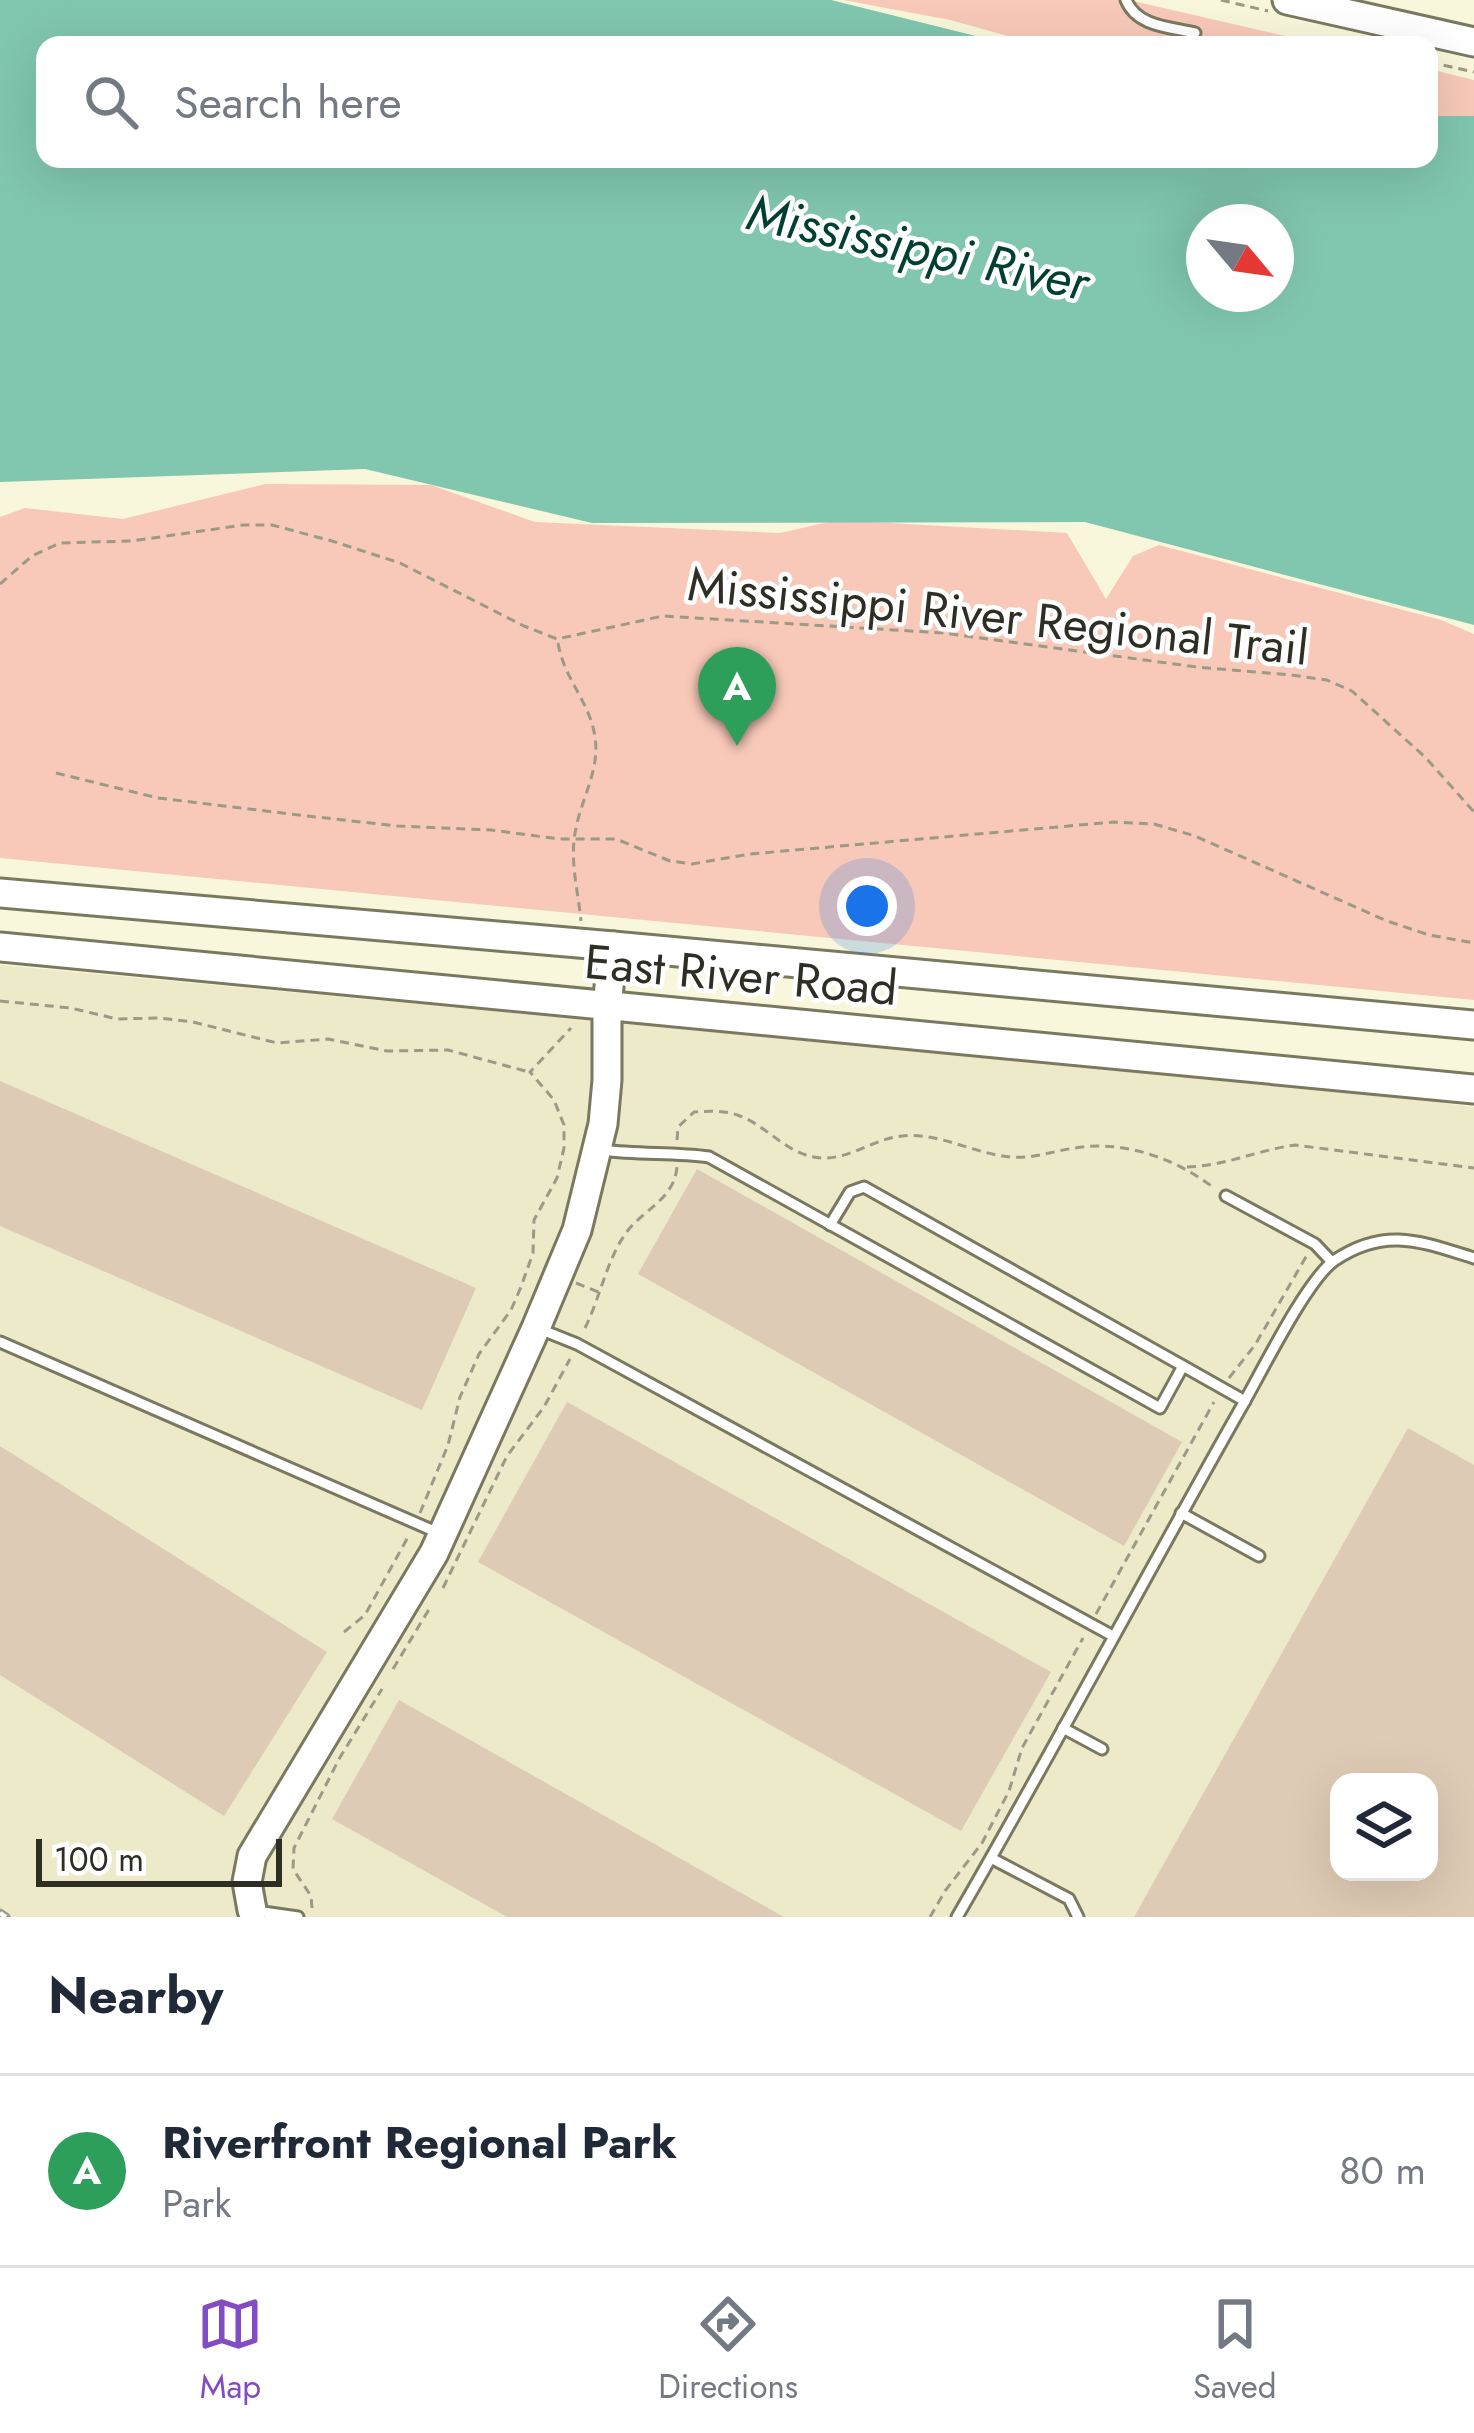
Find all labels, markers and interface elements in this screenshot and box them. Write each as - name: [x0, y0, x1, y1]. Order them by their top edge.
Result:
- search box: [36, 36, 1438, 168]
- icon: search: [78, 69, 144, 135]
- text: Search here: [174, 70, 402, 135]
- water label: Mississippi River: [741, 175, 1098, 320]
- north arrow: [1186, 204, 1294, 312]
- street label: Mississippi River Regional Trail: [684, 549, 1312, 683]
- pin: A: [698, 647, 776, 746]
- your location: [837, 876, 897, 936]
- street label: East River Road: [582, 927, 900, 1023]
- map controls: [1330, 1773, 1438, 1881]
- button: layers: [1330, 1773, 1438, 1881]
- scale bar: [36, 1833, 282, 1886]
- text: 100 m: [54, 1836, 144, 1883]
- text: Nearby: [48, 1958, 223, 2032]
- text: Riverfront Regional Park: [162, 2110, 677, 2175]
- text: A: [73, 2142, 101, 2199]
- text: 80 m: [1339, 2142, 1426, 2199]
- text: Park: [162, 2175, 232, 2232]
- tab: Map: [197, 2291, 263, 2410]
- tab: Directions: [658, 2291, 798, 2410]
- tab: Saved: [1193, 2291, 1277, 2410]

